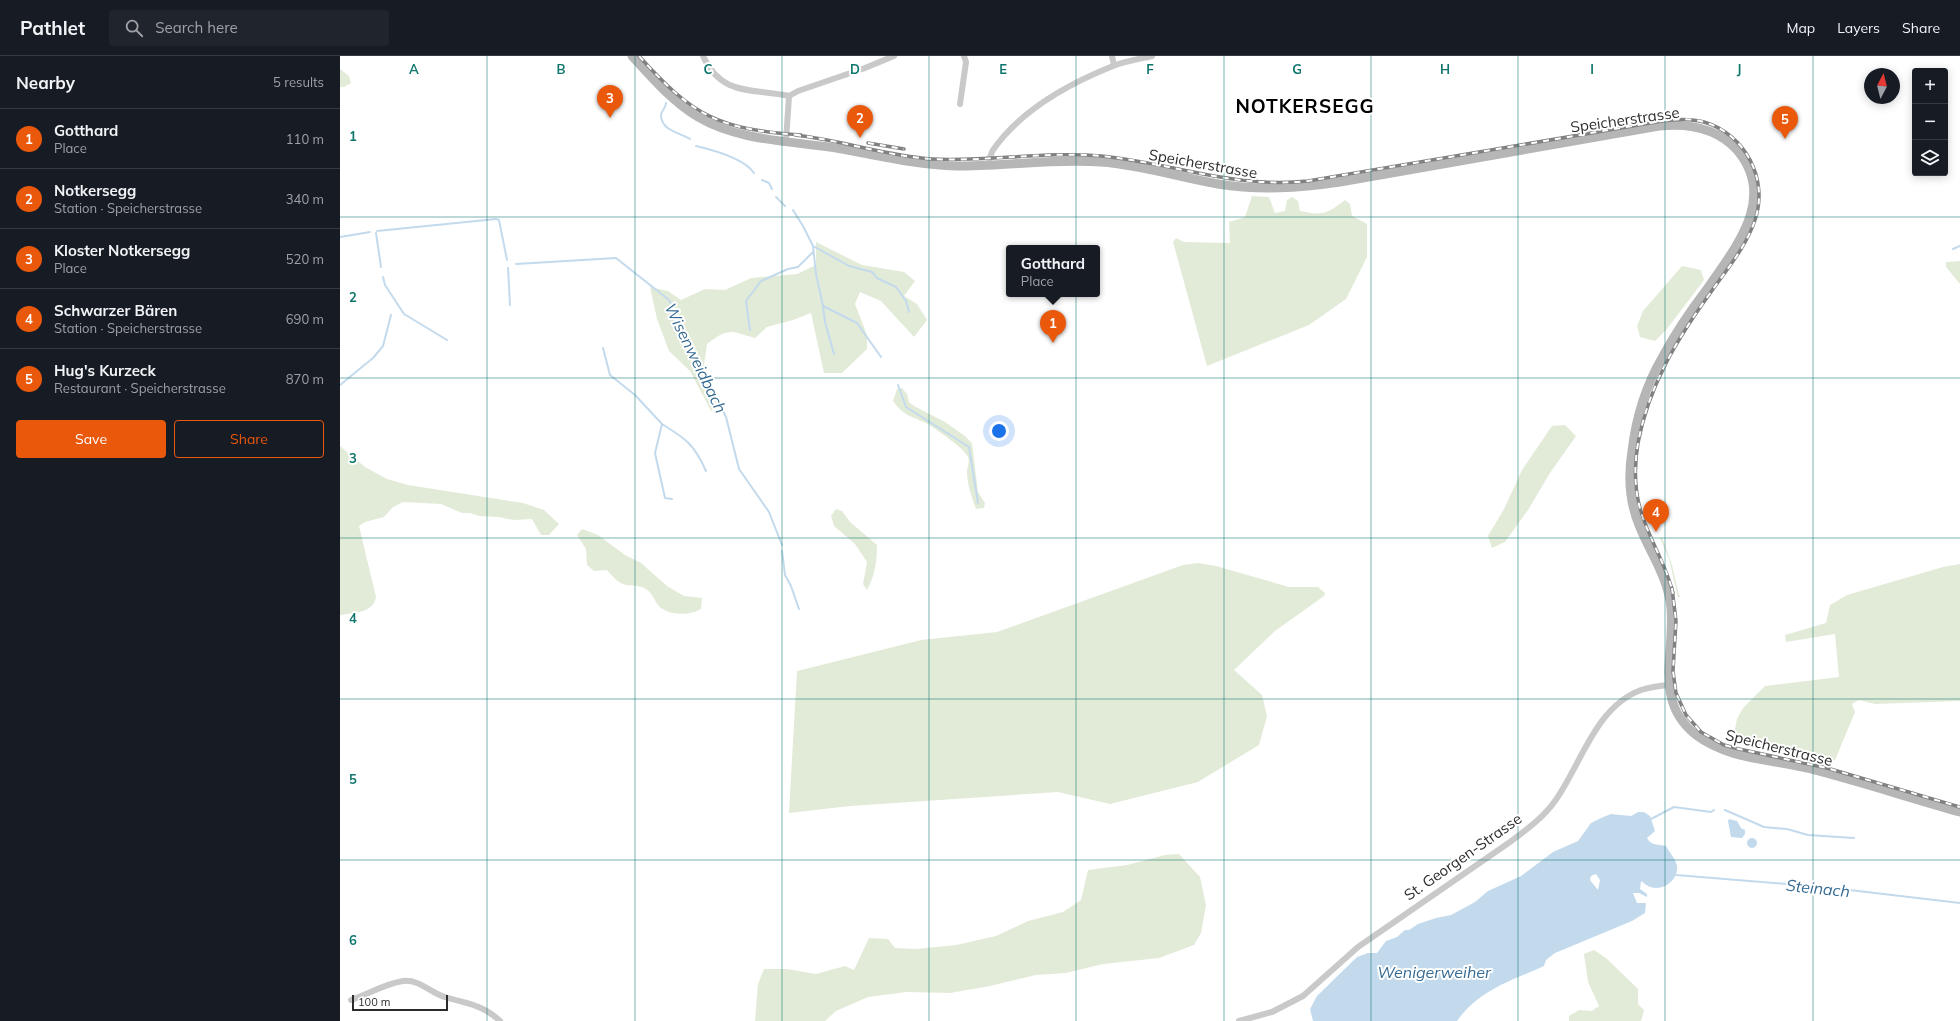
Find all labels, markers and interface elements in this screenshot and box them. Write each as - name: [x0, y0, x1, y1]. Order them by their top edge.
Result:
- search box: [109, 10, 389, 46]
- text: Pathlet: [20, 16, 85, 40]
- icon: search: [123, 17, 145, 39]
- text: Search here: [155, 18, 238, 37]
- text: Map: [1786, 19, 1815, 37]
- text: Layers: [1837, 19, 1880, 37]
- text: Share: [1902, 19, 1940, 37]
- text: A: [409, 61, 419, 77]
- text: B: [557, 61, 566, 77]
- text: C: [704, 61, 713, 77]
- text: D: [850, 61, 860, 77]
- text: E: [999, 61, 1007, 77]
- text: F: [1146, 61, 1154, 77]
- text: G: [1292, 61, 1302, 77]
- text: H: [1440, 61, 1450, 77]
- text: I: [1590, 61, 1594, 77]
- text: J: [1737, 61, 1741, 77]
- north arrow: [1864, 68, 1900, 104]
- map controls: [1912, 68, 1948, 176]
- button: +: [1912, 68, 1948, 104]
- text: Nearby: [16, 72, 75, 93]
- text: 5 results: [273, 74, 324, 90]
- pin: 3: [597, 85, 623, 118]
- district label: NOTKERSEGG: [1235, 94, 1375, 118]
- street label: Speicherstrasse: [1569, 102, 1681, 137]
- button: −: [1912, 104, 1948, 140]
- pin: 2: [847, 105, 873, 138]
- pin: 5: [1772, 106, 1798, 139]
- text: Gotthard: [54, 121, 118, 140]
- text: 1: [349, 128, 357, 144]
- text: 1: [25, 131, 33, 147]
- text: 110 m: [286, 131, 324, 147]
- text: Place: [54, 140, 87, 156]
- button: layers: [1912, 140, 1948, 176]
- street label: Speicherstrasse: [1147, 145, 1259, 182]
- text: Notkersegg: [54, 181, 136, 200]
- text: 2: [25, 191, 33, 207]
- text: 340 m: [286, 191, 324, 207]
- text: Station · Speicherstrasse: [54, 200, 202, 216]
- text: Kloster Notkersegg: [54, 241, 190, 260]
- popup: [1006, 245, 1100, 297]
- text: 3: [25, 251, 33, 267]
- text: 520 m: [286, 251, 324, 267]
- text: Gotthard: [1021, 254, 1085, 273]
- text: Place: [54, 260, 87, 276]
- text: Place: [1021, 273, 1054, 289]
- text: 2: [349, 289, 357, 305]
- water label: Wisenweidbach: [661, 300, 731, 416]
- text: Schwarzer Bären: [54, 301, 177, 320]
- pin: 1: [1040, 310, 1066, 343]
- text: 4: [25, 311, 33, 327]
- text: 690 m: [286, 311, 324, 327]
- text: Station · Speicherstrasse: [54, 320, 202, 336]
- text: Hug's Kurzeck: [54, 361, 156, 380]
- text: 5: [25, 371, 33, 387]
- text: 870 m: [286, 371, 324, 387]
- text: Restaurant · Speicherstrasse: [54, 380, 226, 396]
- button: Save: [16, 420, 166, 458]
- button: Share: [174, 420, 324, 458]
- your location: [989, 421, 1009, 441]
- text: 3: [349, 450, 357, 466]
- pin: 4: [1643, 499, 1669, 532]
- text: 4: [349, 610, 357, 626]
- street label: Speicherstrasse: [1724, 725, 1835, 770]
- text: 5: [349, 771, 357, 787]
- street label: St. Georgen-Strasse: [1400, 809, 1525, 904]
- water label: Steinach: [1785, 875, 1851, 901]
- text: 6: [349, 932, 357, 948]
- water label: Wenigerweiher: [1377, 962, 1492, 982]
- scale bar: [352, 993, 448, 1012]
- text: 100 m: [358, 995, 390, 1009]

